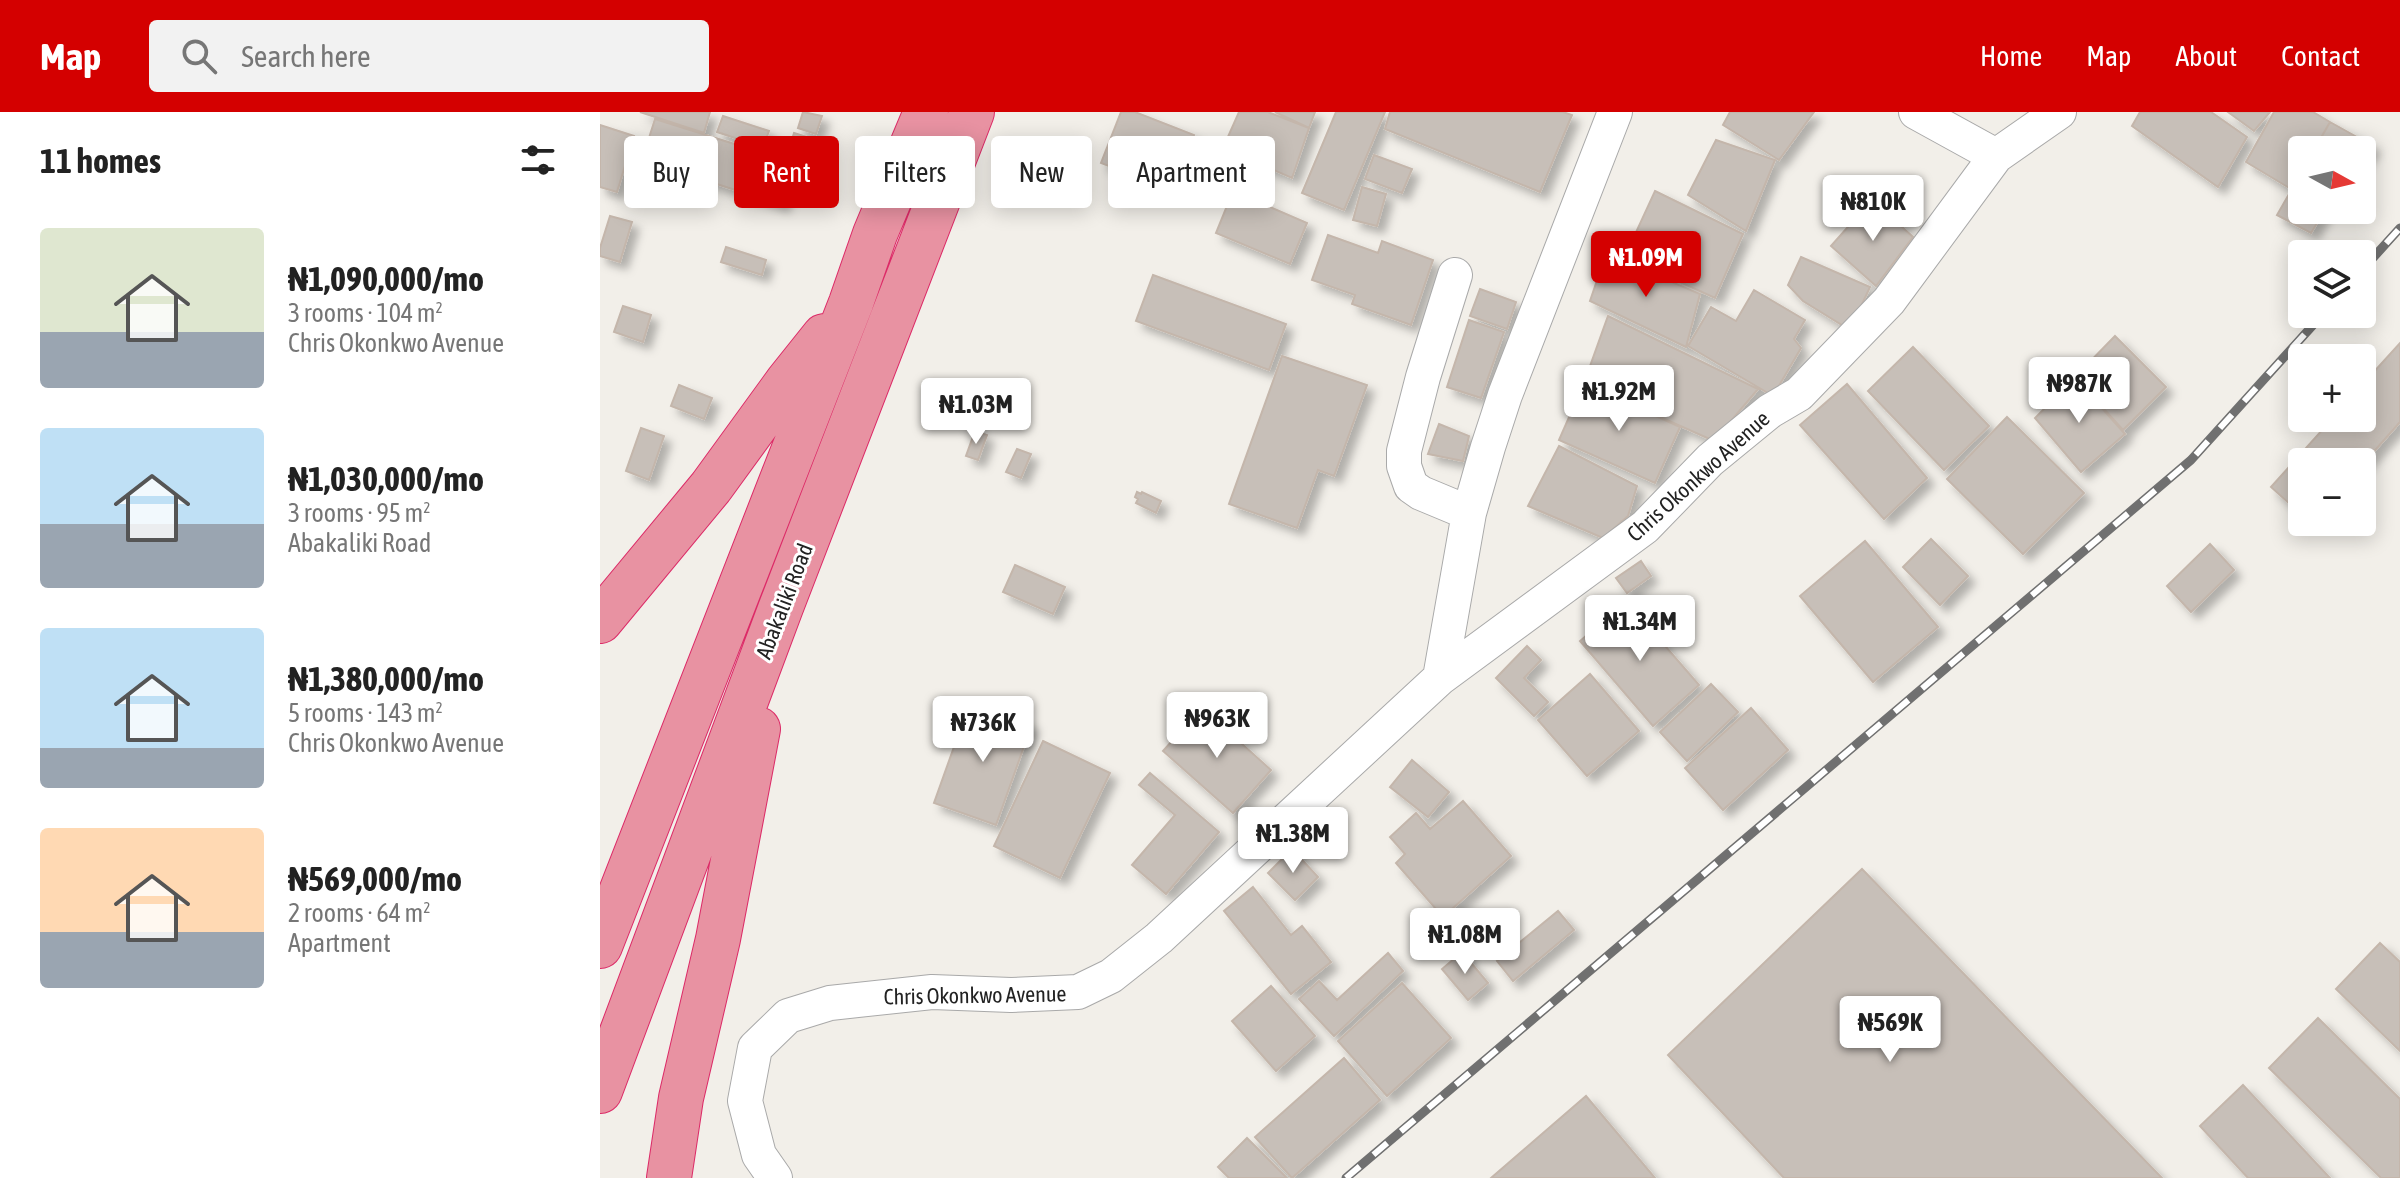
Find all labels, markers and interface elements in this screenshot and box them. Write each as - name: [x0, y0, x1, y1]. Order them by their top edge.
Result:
- search box: [149, 20, 709, 92]
- icon: search: [177, 34, 221, 78]
- text: Map: [40, 35, 101, 78]
- text: Search here: [241, 39, 371, 73]
- text: Home: [1980, 40, 2042, 72]
- text: Map: [2086, 40, 2131, 72]
- text: About: [2175, 40, 2237, 72]
- text: Contact: [2281, 40, 2360, 72]
- chip: Buy: [624, 136, 718, 208]
- chip: Rent: [734, 136, 839, 208]
- chip: Filters: [855, 136, 975, 208]
- chip: New: [991, 136, 1092, 208]
- chip: Apartment: [1108, 136, 1275, 208]
- north arrow: [2288, 136, 2376, 224]
- map controls: [2288, 136, 2376, 536]
- icon: filters: [516, 138, 560, 182]
- text: 11 homes: [40, 141, 161, 180]
- pin: ₦810K: [1817, 175, 1929, 243]
- text: ₦810K: [1841, 186, 1905, 216]
- pin: ₦1.09M: [1581, 231, 1711, 299]
- button: layers: [2288, 240, 2376, 328]
- text: ₦1.09M: [1609, 242, 1683, 272]
- text: ₦1,090,000/mo: [288, 259, 484, 298]
- icon: home: [104, 260, 200, 356]
- text: 3 rooms · 104 m²: [288, 298, 443, 328]
- text: Chris Okonkwo Avenue: [288, 328, 504, 358]
- button: +: [2288, 344, 2376, 432]
- pin: ₦987K: [2023, 357, 2135, 425]
- pin: ₦1.92M: [1554, 365, 1684, 433]
- text: ₦987K: [2047, 368, 2111, 398]
- text: ₦1.92M: [1582, 376, 1656, 406]
- pin: ₦1.03M: [911, 378, 1041, 446]
- text: ₦1.03M: [939, 389, 1013, 419]
- street label: Chris Okonkwo Avenue: [1621, 405, 1775, 547]
- button: −: [2288, 448, 2376, 536]
- text: ₦1,030,000/mo: [288, 459, 484, 498]
- icon: home: [104, 460, 200, 556]
- text: 3 rooms · 95 m²: [288, 498, 430, 528]
- text: Abakaliki Road: [288, 528, 431, 558]
- street label: Abakaliki Road: [750, 540, 818, 662]
- pin: ₦1.34M: [1575, 595, 1705, 663]
- text: ₦1.34M: [1603, 606, 1677, 636]
- text: ₦1,380,000/mo: [288, 659, 484, 698]
- icon: home: [104, 660, 200, 756]
- pin: ₦963K: [1161, 692, 1273, 760]
- pin: ₦736K: [927, 696, 1039, 764]
- text: 5 rooms · 143 m²: [288, 698, 443, 728]
- text: ₦963K: [1185, 703, 1249, 733]
- text: ₦736K: [951, 707, 1015, 737]
- text: Chris Okonkwo Avenue: [288, 728, 504, 758]
- pin: ₦1.38M: [1228, 807, 1358, 875]
- text: ₦1.38M: [1256, 818, 1330, 848]
- text: ₦569,000/mo: [288, 859, 462, 898]
- icon: home: [104, 860, 200, 956]
- text: 2 rooms · 64 m²: [288, 898, 430, 928]
- pin: ₦1.08M: [1400, 908, 1530, 976]
- text: ₦1.08M: [1428, 919, 1502, 949]
- text: Apartment: [288, 928, 391, 958]
- street label: Chris Okonkwo Avenue: [883, 980, 1067, 1010]
- pin: ₦569K: [1834, 996, 1946, 1064]
- text: ₦569K: [1858, 1007, 1922, 1037]

